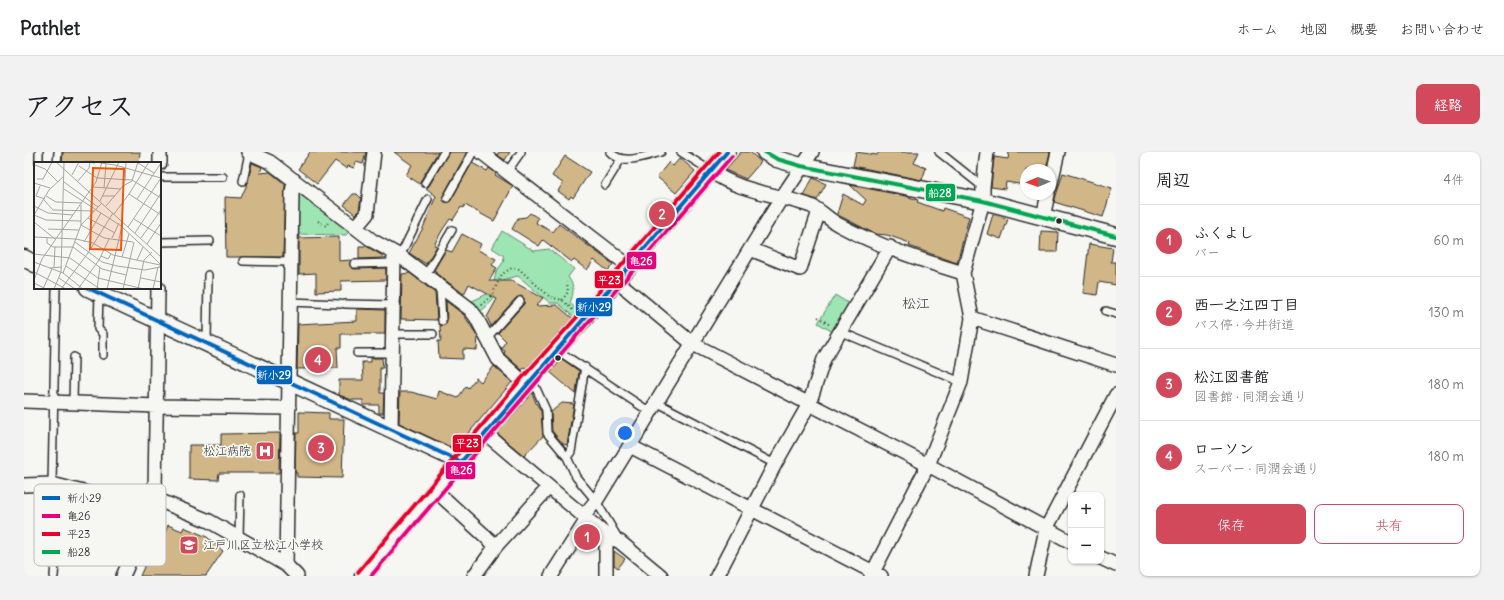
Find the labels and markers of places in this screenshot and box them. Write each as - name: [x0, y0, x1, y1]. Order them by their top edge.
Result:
- pin: 2: [649, 199, 675, 229]
- unlabelled marker: [1054, 216, 1064, 226]
- pin: 4: [305, 345, 331, 375]
- unlabelled marker: [553, 353, 563, 363]
- pin: 3: [308, 433, 334, 463]
- hospital icon: 松江病院: [254, 440, 276, 462]
- place label: 松江病院: [203, 443, 251, 458]
- pin: 1: [574, 522, 600, 552]
- school or university icon: 江戸川区立松江小学校: [178, 534, 200, 556]
- place label: 江戸川区立松江小学校: [203, 537, 323, 552]

